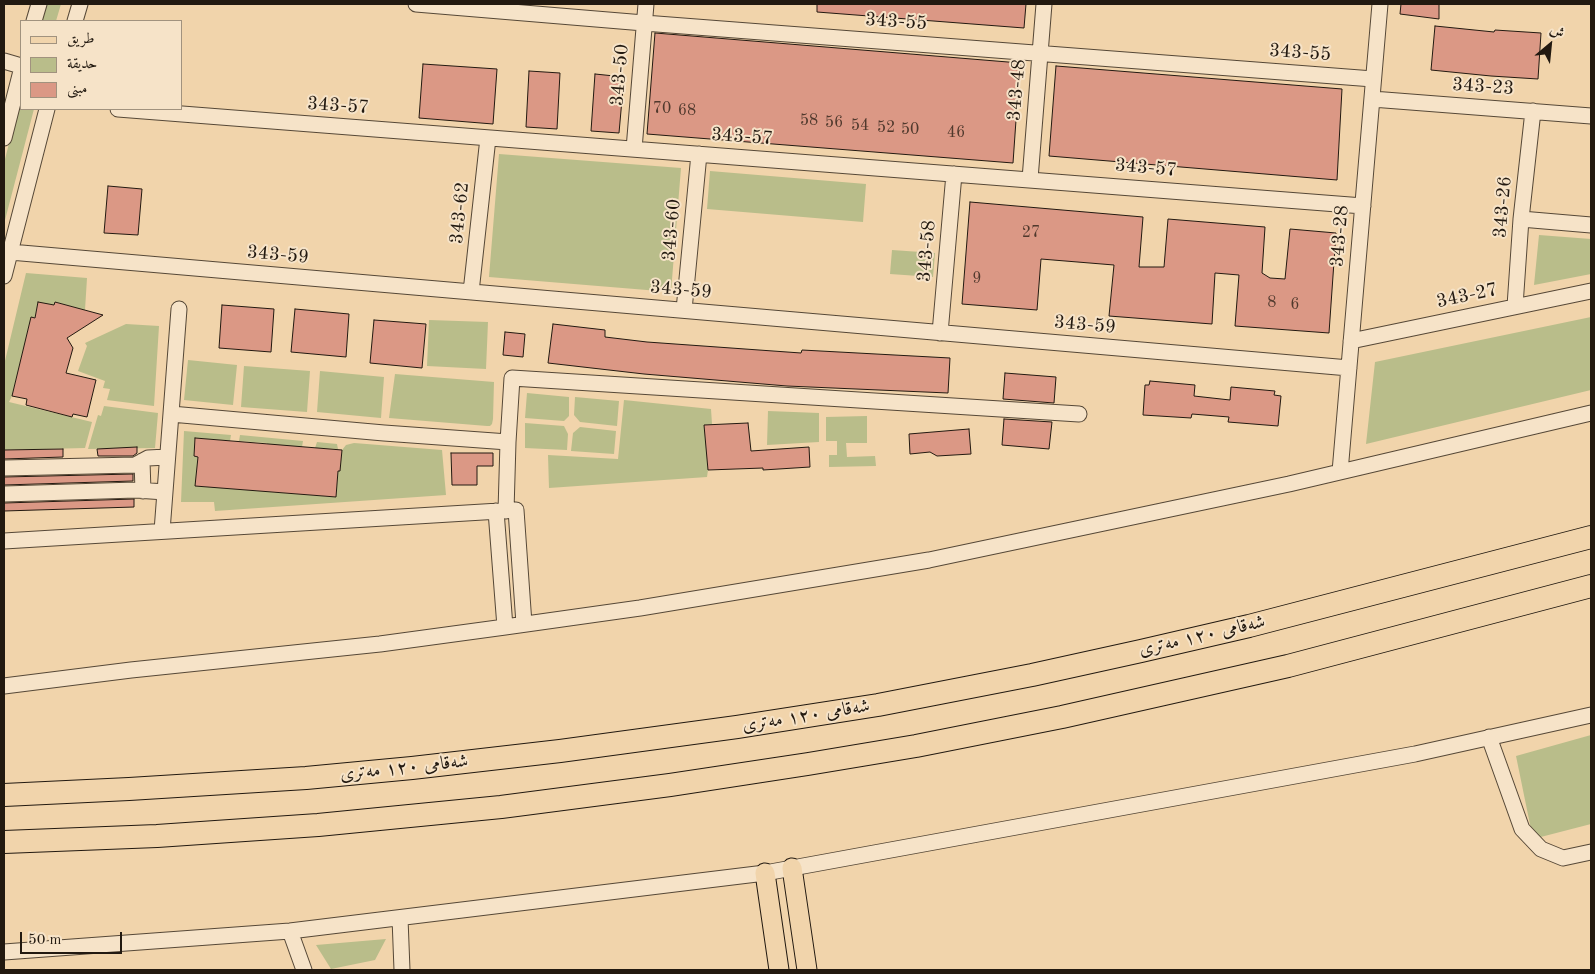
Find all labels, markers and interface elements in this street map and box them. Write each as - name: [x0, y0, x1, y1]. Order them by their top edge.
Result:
- street label: 343-55: [864, 8, 928, 36]
- legend: [20, 20, 182, 110]
- north arrow: [1525, 20, 1575, 70]
- text: ش: [1548, 22, 1566, 41]
- text: طريق: [67, 32, 94, 47]
- street label: 343-55: [1268, 39, 1332, 67]
- street label: 343-50: [606, 43, 634, 107]
- text: حديقة: [67, 57, 97, 72]
- street label: 343-48: [1003, 58, 1031, 122]
- street label: 343-23: [1451, 73, 1515, 101]
- text: مبنى: [67, 82, 87, 97]
- street label: 343-57: [306, 92, 370, 120]
- house number: 70: [653, 99, 671, 119]
- house number: 68: [678, 101, 696, 121]
- house number: 58: [800, 111, 818, 131]
- house number: 56: [825, 113, 843, 133]
- house number: 54: [851, 116, 869, 136]
- house number: 52: [877, 118, 895, 138]
- house number: 50: [901, 120, 919, 140]
- street label: 343-57: [710, 123, 774, 151]
- house number: 46: [947, 123, 965, 143]
- street label: 343-57: [1114, 154, 1178, 182]
- street label: 343-26: [1489, 175, 1517, 239]
- street label: 343-62: [445, 181, 475, 245]
- street label: 343-60: [658, 198, 686, 262]
- street label: 343-28: [1326, 204, 1354, 268]
- street label: 343-58: [913, 219, 941, 283]
- house number: 27: [1022, 223, 1040, 243]
- street label: 343-59: [246, 241, 310, 269]
- house number: 9: [972, 269, 982, 289]
- street label: 343-59: [649, 276, 713, 304]
- street label: 343-27: [1434, 278, 1500, 314]
- house number: 8: [1267, 293, 1277, 313]
- house number: 6: [1290, 295, 1300, 315]
- street label: 343-59: [1053, 311, 1117, 339]
- street label: شەقامی ١٢٠ مەتری: [1137, 610, 1267, 662]
- street label: شەقامی ١٢٠ مەتری: [741, 695, 871, 737]
- street label: شەقامی ١٢٠ مەتری: [339, 750, 469, 786]
- scale bar: [22, 922, 125, 954]
- text: 50 m: [28, 933, 62, 948]

